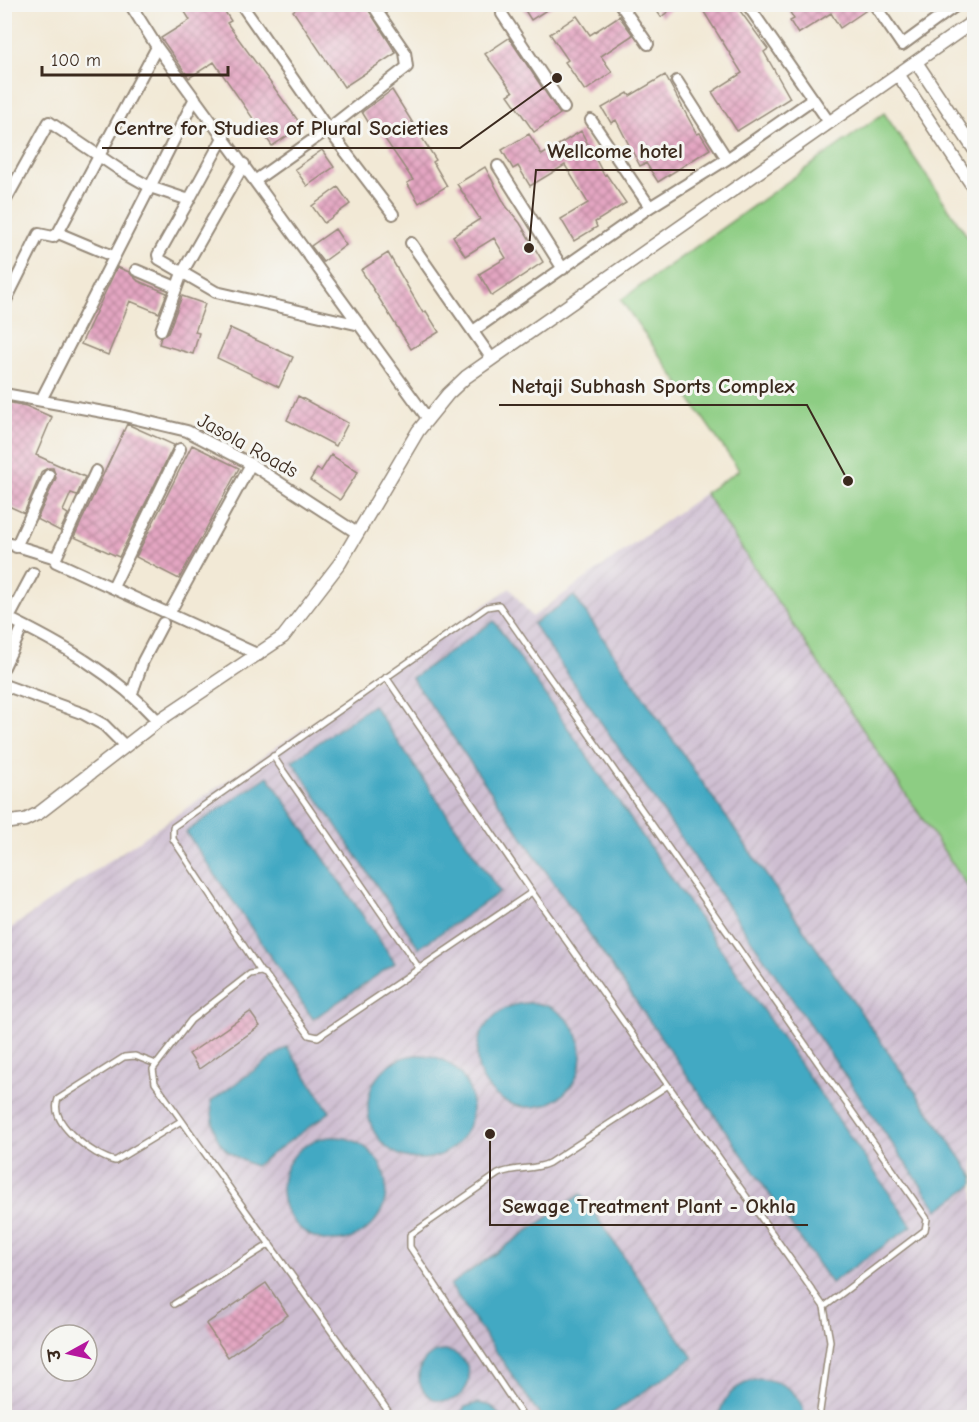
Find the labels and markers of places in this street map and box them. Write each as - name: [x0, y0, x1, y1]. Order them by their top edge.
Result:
- callout: Centre for Studies of Plural Societies: [102, 109, 460, 148]
- callout: Wellcome hotel: [536, 131, 695, 170]
- callout: Netaji Subhash Sports Complex: [499, 366, 807, 405]
- callout: Sewage Treatment Plant - Okhla: [490, 1186, 808, 1225]

